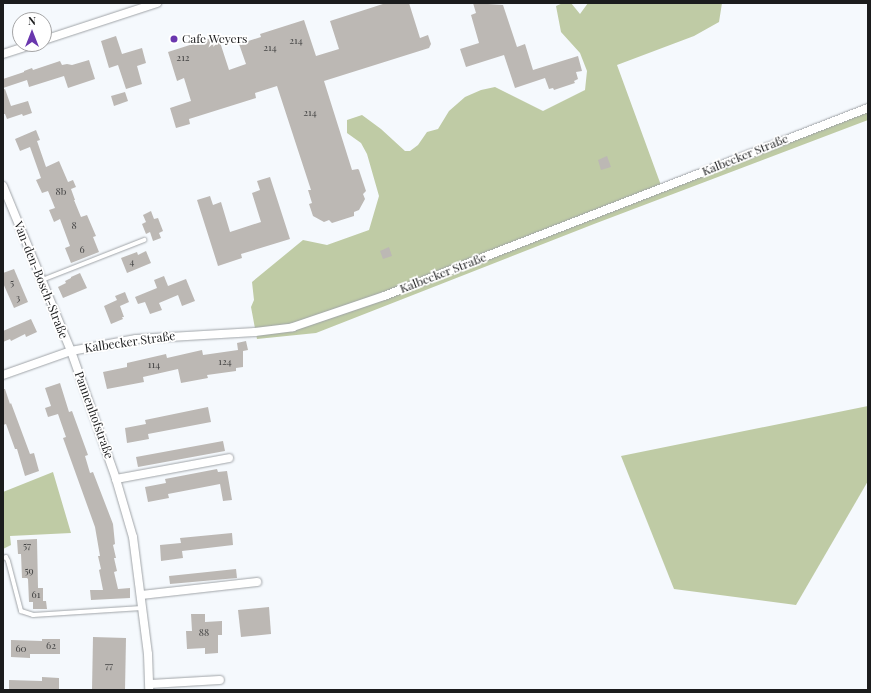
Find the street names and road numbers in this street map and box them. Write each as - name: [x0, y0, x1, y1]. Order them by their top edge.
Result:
- street label: Kalbecker Straße: [700, 131, 790, 179]
- street label: Van-den-Bosch-Straße: [11, 219, 71, 341]
- street label: Kalbecker Straße: [398, 250, 488, 296]
- street label: Kalbecker Straße: [84, 328, 176, 356]
- street label: Pannenhofstraße: [71, 369, 117, 461]

